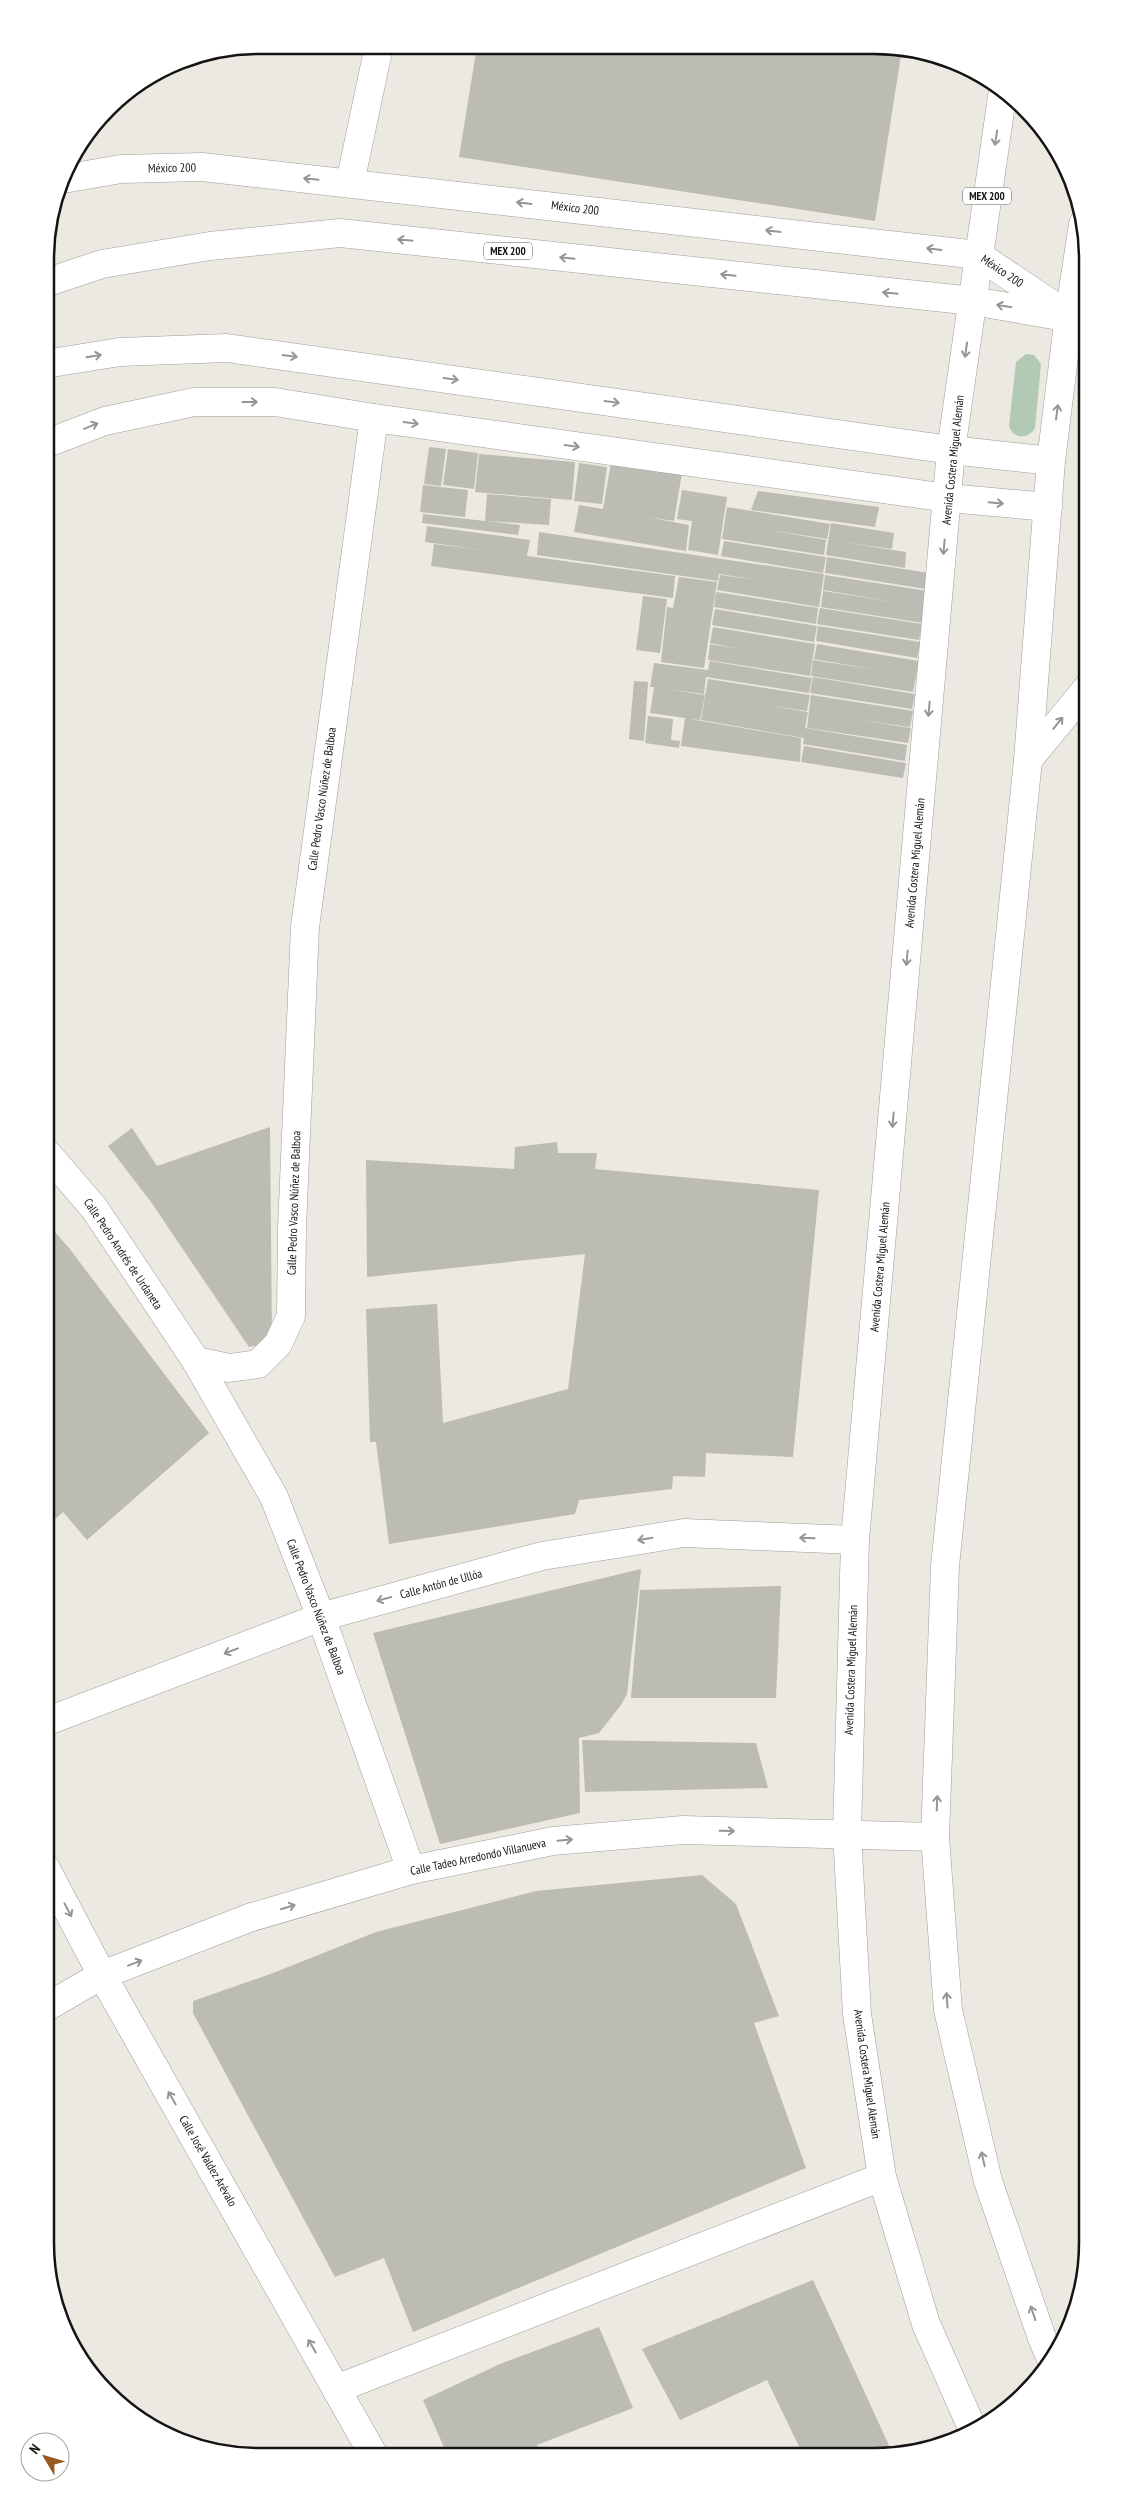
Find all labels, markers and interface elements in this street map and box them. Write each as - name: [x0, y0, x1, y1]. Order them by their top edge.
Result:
- one-way arrow: [990, 130, 1000, 146]
- street label: México 200: [148, 160, 196, 175]
- one-way arrow: [303, 174, 319, 184]
- road number: MEX 200: [963, 188, 1011, 205]
- street label: México 200: [550, 197, 600, 218]
- one-way arrow: [517, 198, 533, 208]
- one-way arrow: [765, 226, 781, 236]
- one-way arrow: [398, 235, 414, 245]
- road number: MEX 200: [484, 242, 532, 260]
- one-way arrow: [927, 244, 943, 254]
- street label: México 200: [978, 251, 1026, 290]
- one-way arrow: [559, 253, 575, 262]
- one-way arrow: [721, 270, 737, 280]
- one-way arrow: [882, 288, 898, 297]
- one-way arrow: [996, 301, 1012, 311]
- one-way arrow: [961, 341, 971, 357]
- one-way arrow: [85, 351, 101, 361]
- one-way arrow: [282, 352, 298, 362]
- one-way arrow: [443, 374, 459, 384]
- street label: Avenida Costera Miguel Alemán: [938, 394, 967, 526]
- one-way arrow: [242, 397, 258, 407]
- one-way arrow: [604, 397, 620, 407]
- one-way arrow: [1052, 405, 1062, 421]
- one-way arrow: [403, 419, 419, 429]
- one-way arrow: [83, 421, 98, 431]
- one-way arrow: [564, 441, 580, 451]
- one-way arrow: [988, 498, 1004, 507]
- one-way arrow: [939, 539, 948, 555]
- one-way arrow: [924, 701, 934, 717]
- one-way arrow: [1052, 717, 1063, 730]
- street label: Calle Pedro Vasco Núñez de Balboa: [304, 726, 339, 871]
- street label: Avenida Costera Miguel Alemán: [901, 797, 928, 929]
- one-way arrow: [902, 950, 912, 966]
- one-way arrow: [888, 1111, 897, 1127]
- street label: Calle Pedro Vasco Núñez de Balboa: [283, 1130, 304, 1275]
- street label: Calle Pedro Andrés de Urdaneta: [81, 1195, 166, 1312]
- street label: Avenida Costera Miguel Alemán: [866, 1201, 893, 1333]
- one-way arrow: [799, 1533, 815, 1542]
- one-way arrow: [637, 1534, 653, 1544]
- street label: Calle Pedro Vasco Núñez de Balboa: [284, 1537, 349, 1677]
- street label: Calle Antón de Ullóa: [398, 1565, 484, 1602]
- one-way arrow: [377, 1595, 393, 1605]
- street label: Avenida Costera Miguel Alemán: [841, 1605, 860, 1735]
- one-way arrow: [224, 1647, 239, 1656]
- one-way arrow: [932, 1796, 941, 1812]
- one-way arrow: [718, 1826, 734, 1836]
- street label: Calle Tadeo Arredondo Villanueva: [409, 1835, 547, 1878]
- one-way arrow: [556, 1835, 572, 1845]
- one-way arrow: [280, 1901, 296, 1911]
- one-way arrow: [63, 1903, 73, 1918]
- one-way arrow: [128, 1957, 143, 1966]
- one-way arrow: [942, 1993, 952, 2009]
- street label: Avenida Costera Miguel Alemán: [851, 2008, 884, 2140]
- one-way arrow: [166, 2092, 176, 2106]
- street label: Calle José Valdez Arévalo: [176, 2113, 241, 2209]
- one-way arrow: [978, 2151, 987, 2167]
- one-way arrow: [1028, 2306, 1037, 2321]
- one-way arrow: [307, 2339, 317, 2354]
- north arrow: [20, 2432, 70, 2482]
- text: N: [25, 2440, 44, 2458]

